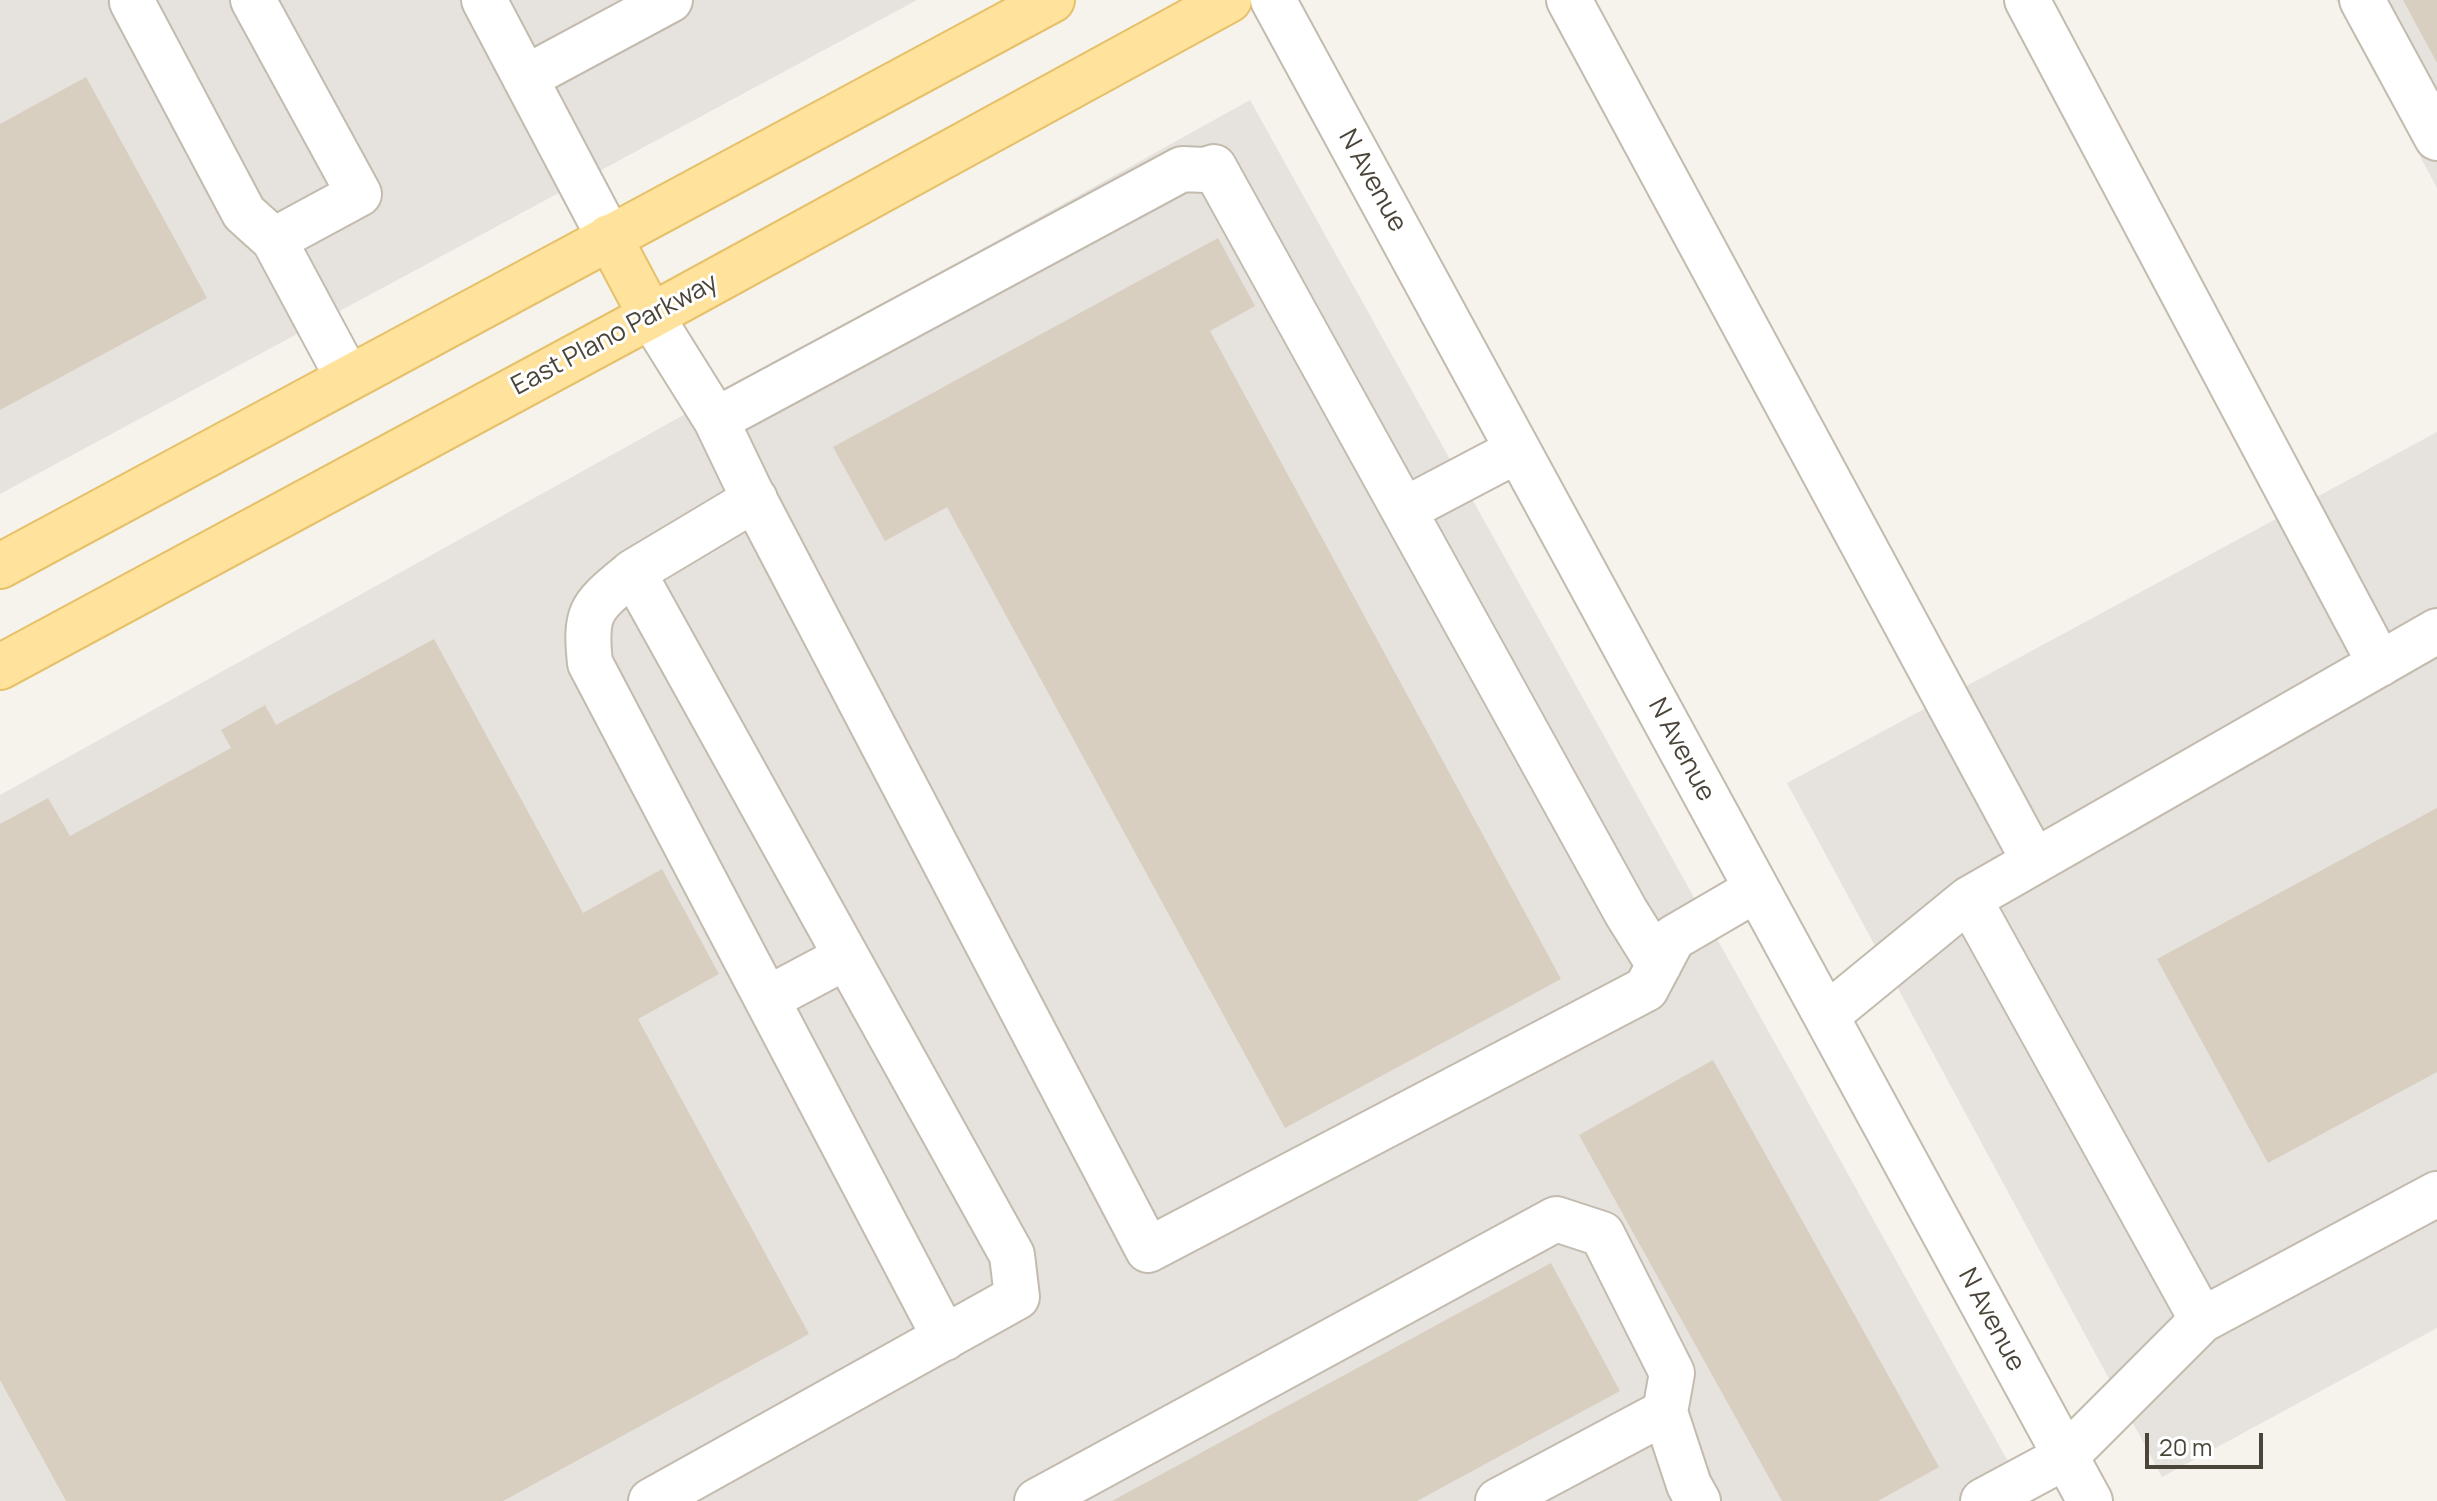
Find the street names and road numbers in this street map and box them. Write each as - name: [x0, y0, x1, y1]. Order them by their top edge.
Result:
- street label: N Avenue: [1331, 124, 1413, 238]
- street label: East Plano Parkway: [507, 267, 723, 403]
- street label: N Avenue: [1641, 693, 1721, 807]
- street label: N Avenue: [1951, 1263, 2031, 1377]

